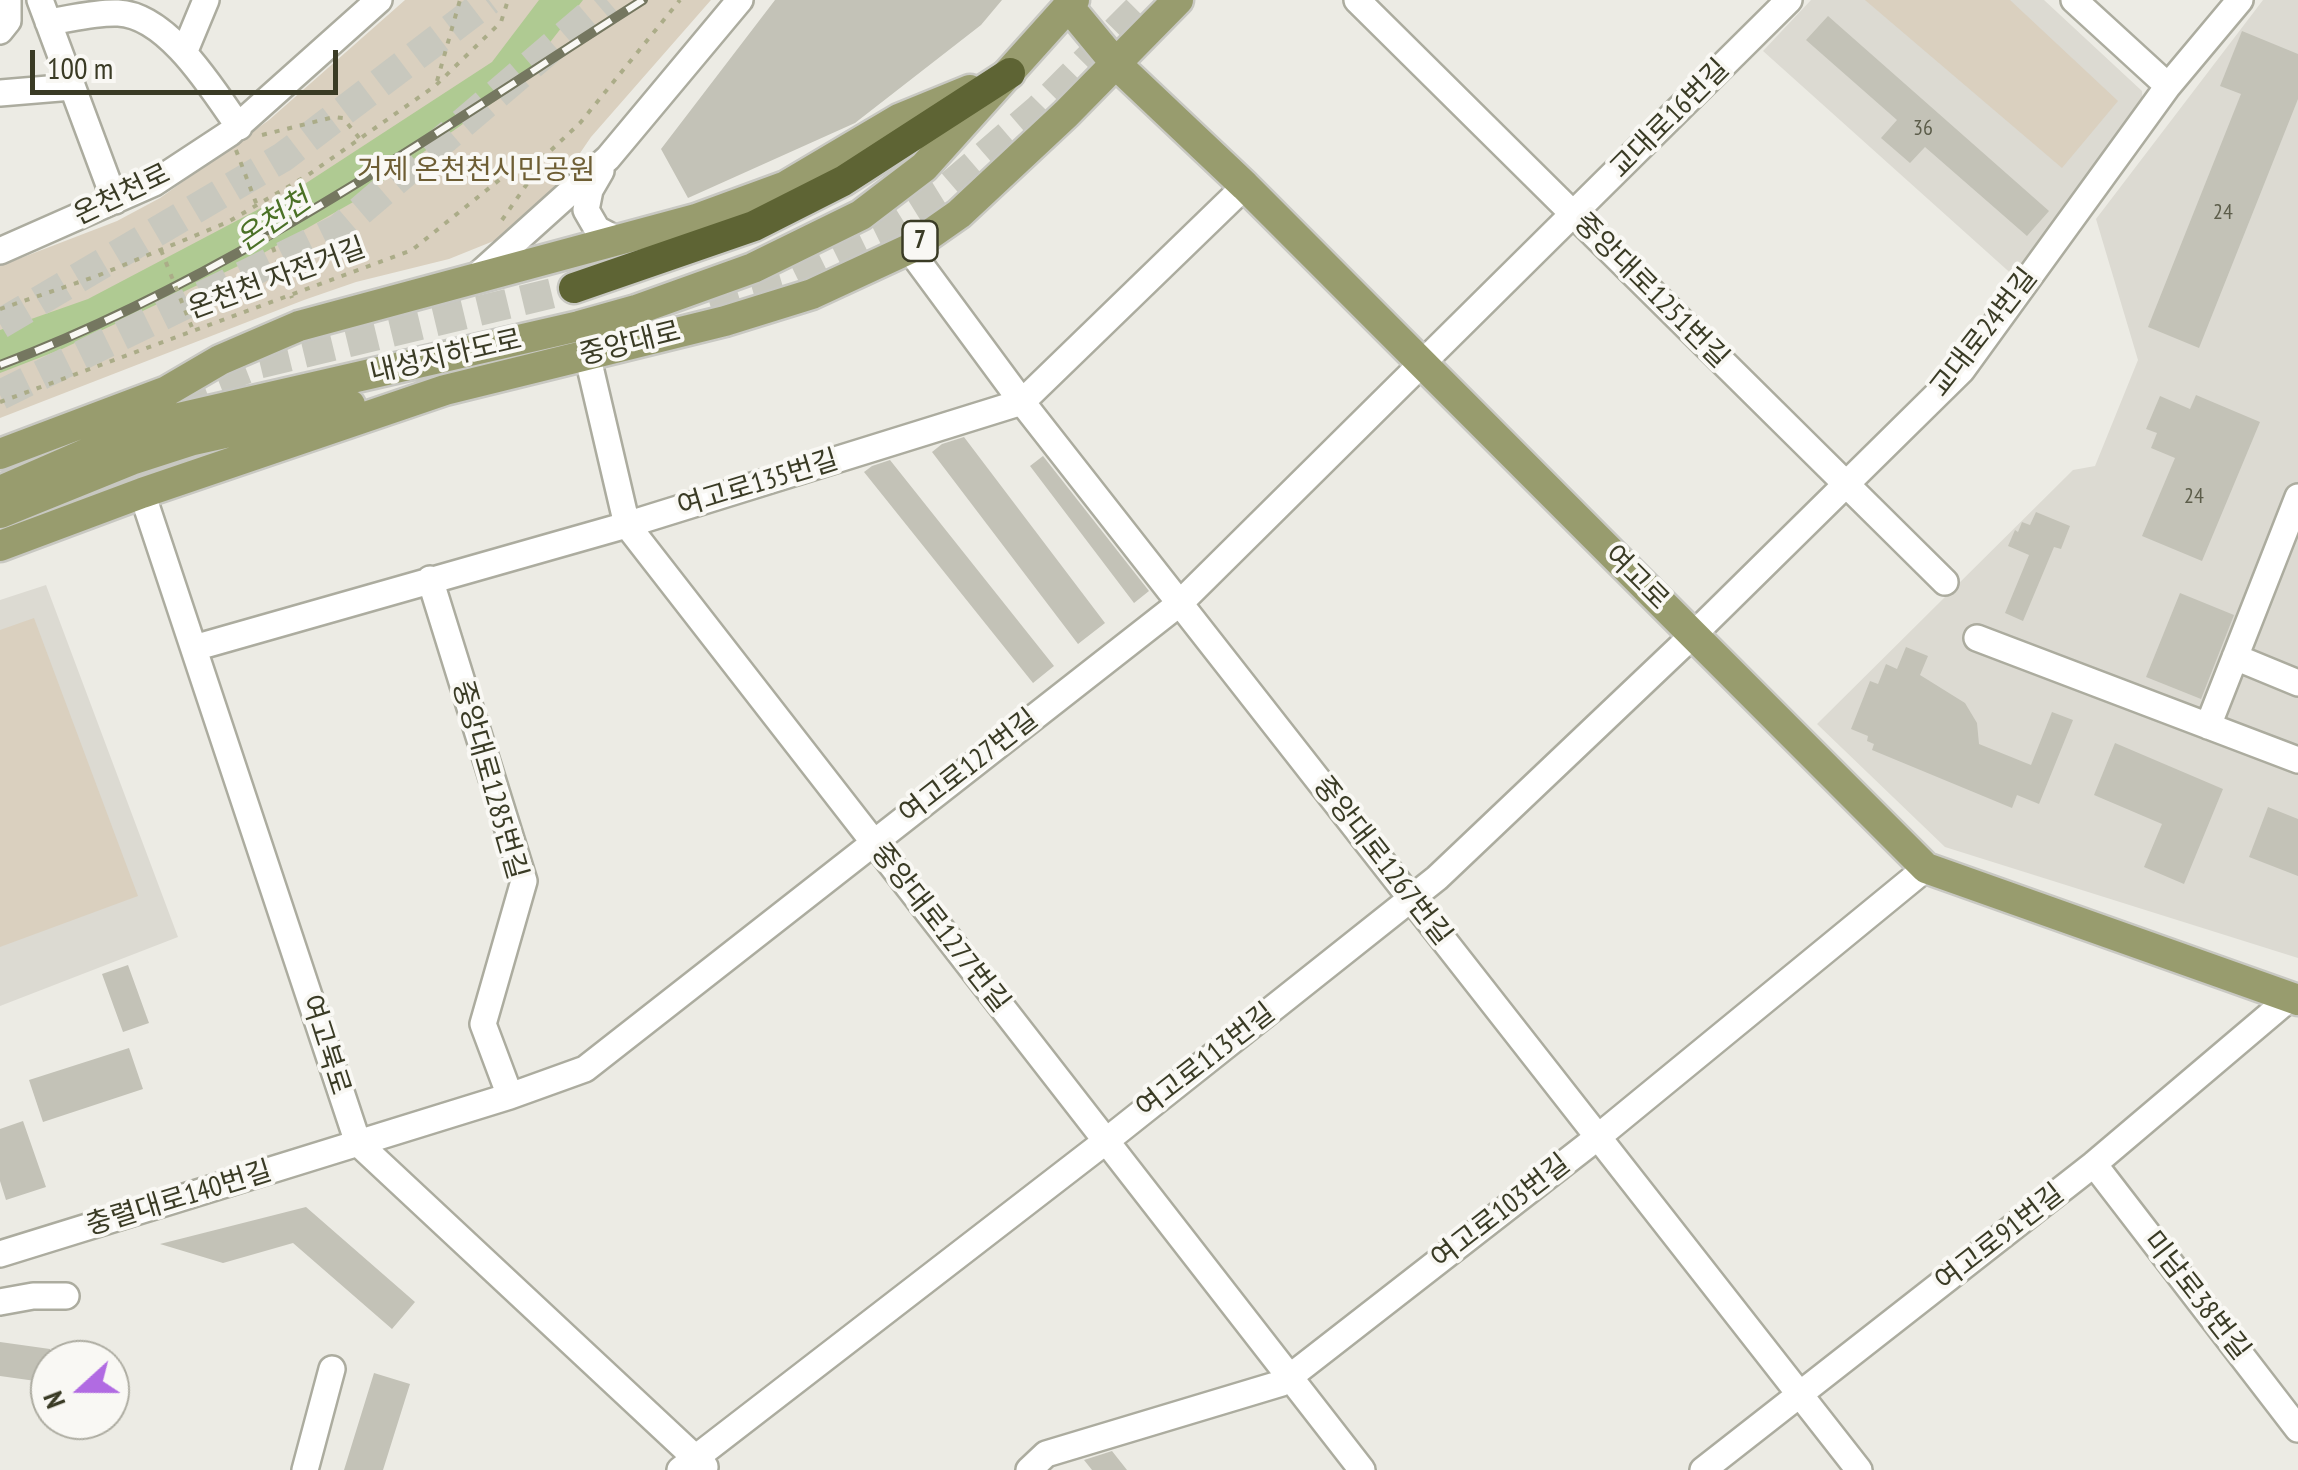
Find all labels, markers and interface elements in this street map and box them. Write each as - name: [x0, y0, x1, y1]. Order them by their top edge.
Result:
- scale bar: [35, 30, 342, 92]
- text: 100 m: [47, 48, 113, 87]
- street label: 교대로16번길: [1604, 53, 1736, 185]
- house number: 36: [1913, 116, 1933, 142]
- park label: 거제 온천천시민공원: [357, 154, 595, 188]
- street label: 온천천로: [68, 157, 176, 233]
- water label: 온천천: [230, 183, 318, 259]
- house number: 24: [2213, 200, 2233, 226]
- street label: 중앙대로1251번길: [1567, 207, 1735, 375]
- road number: 7: [902, 221, 938, 261]
- street label: 온천천 자전거길: [184, 231, 370, 327]
- street label: 교대로24번길: [1923, 262, 2045, 404]
- street label: 중앙대로: [576, 315, 684, 373]
- street label: 내성지하도로: [367, 323, 525, 391]
- street label: 여고로135번길: [673, 444, 843, 524]
- house number: 24: [2184, 484, 2204, 510]
- street label: 여고로: [1597, 539, 1675, 617]
- street label: 중앙대로1285번길: [445, 677, 533, 883]
- street label: 여고로127번길: [893, 702, 1045, 832]
- street label: 중앙대로1267번길: [1306, 770, 1458, 952]
- street label: 중앙대로1277번길: [864, 837, 1016, 1019]
- street label: 여고북로: [293, 991, 357, 1099]
- street label: 여고로113번길: [1130, 996, 1282, 1126]
- street label: 여고로103번길: [1425, 1147, 1577, 1277]
- street label: 충렬대로140번길: [82, 1155, 276, 1243]
- street label: 여고로91번길: [1929, 1177, 2071, 1299]
- street label: 미남로38번길: [2135, 1225, 2257, 1367]
- north arrow: [30, 1340, 130, 1440]
- text: N: [33, 1387, 73, 1414]

